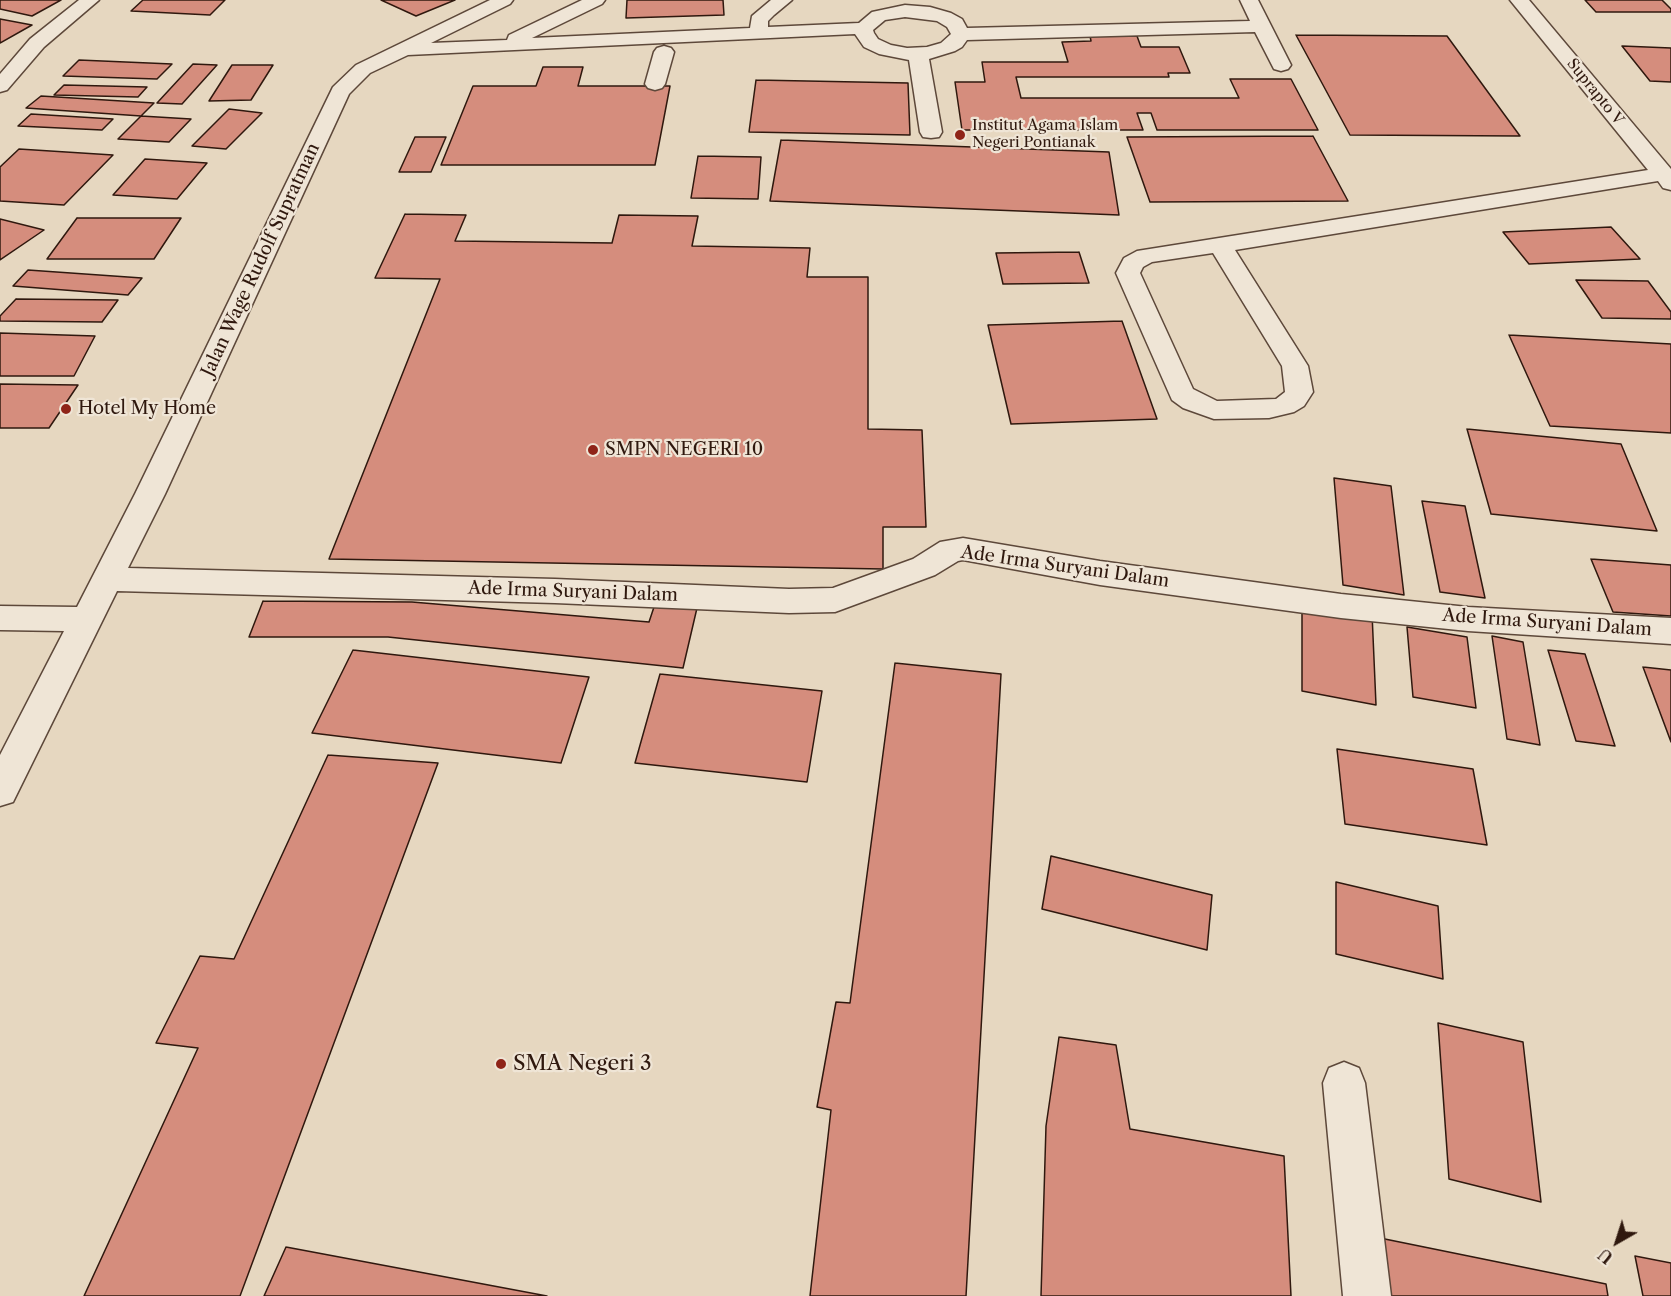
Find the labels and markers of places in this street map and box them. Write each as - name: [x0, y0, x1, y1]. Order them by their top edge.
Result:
- place label: Institut Agama Islam Negeri Pontianak: [972, 117, 1118, 152]
- marker: Institut Agama Islam Negeri Pontianak: [953, 128, 967, 142]
- place label: Hotel My Home: [78, 398, 216, 420]
- marker: Hotel My Home: [59, 402, 73, 416]
- place label: SMPN NEGERI 10: [605, 439, 763, 461]
- marker: SMPN NEGERI 10: [586, 443, 600, 457]
- place label: SMA Negeri 3: [513, 1051, 652, 1077]
- marker: SMA Negeri 3: [494, 1057, 508, 1071]

